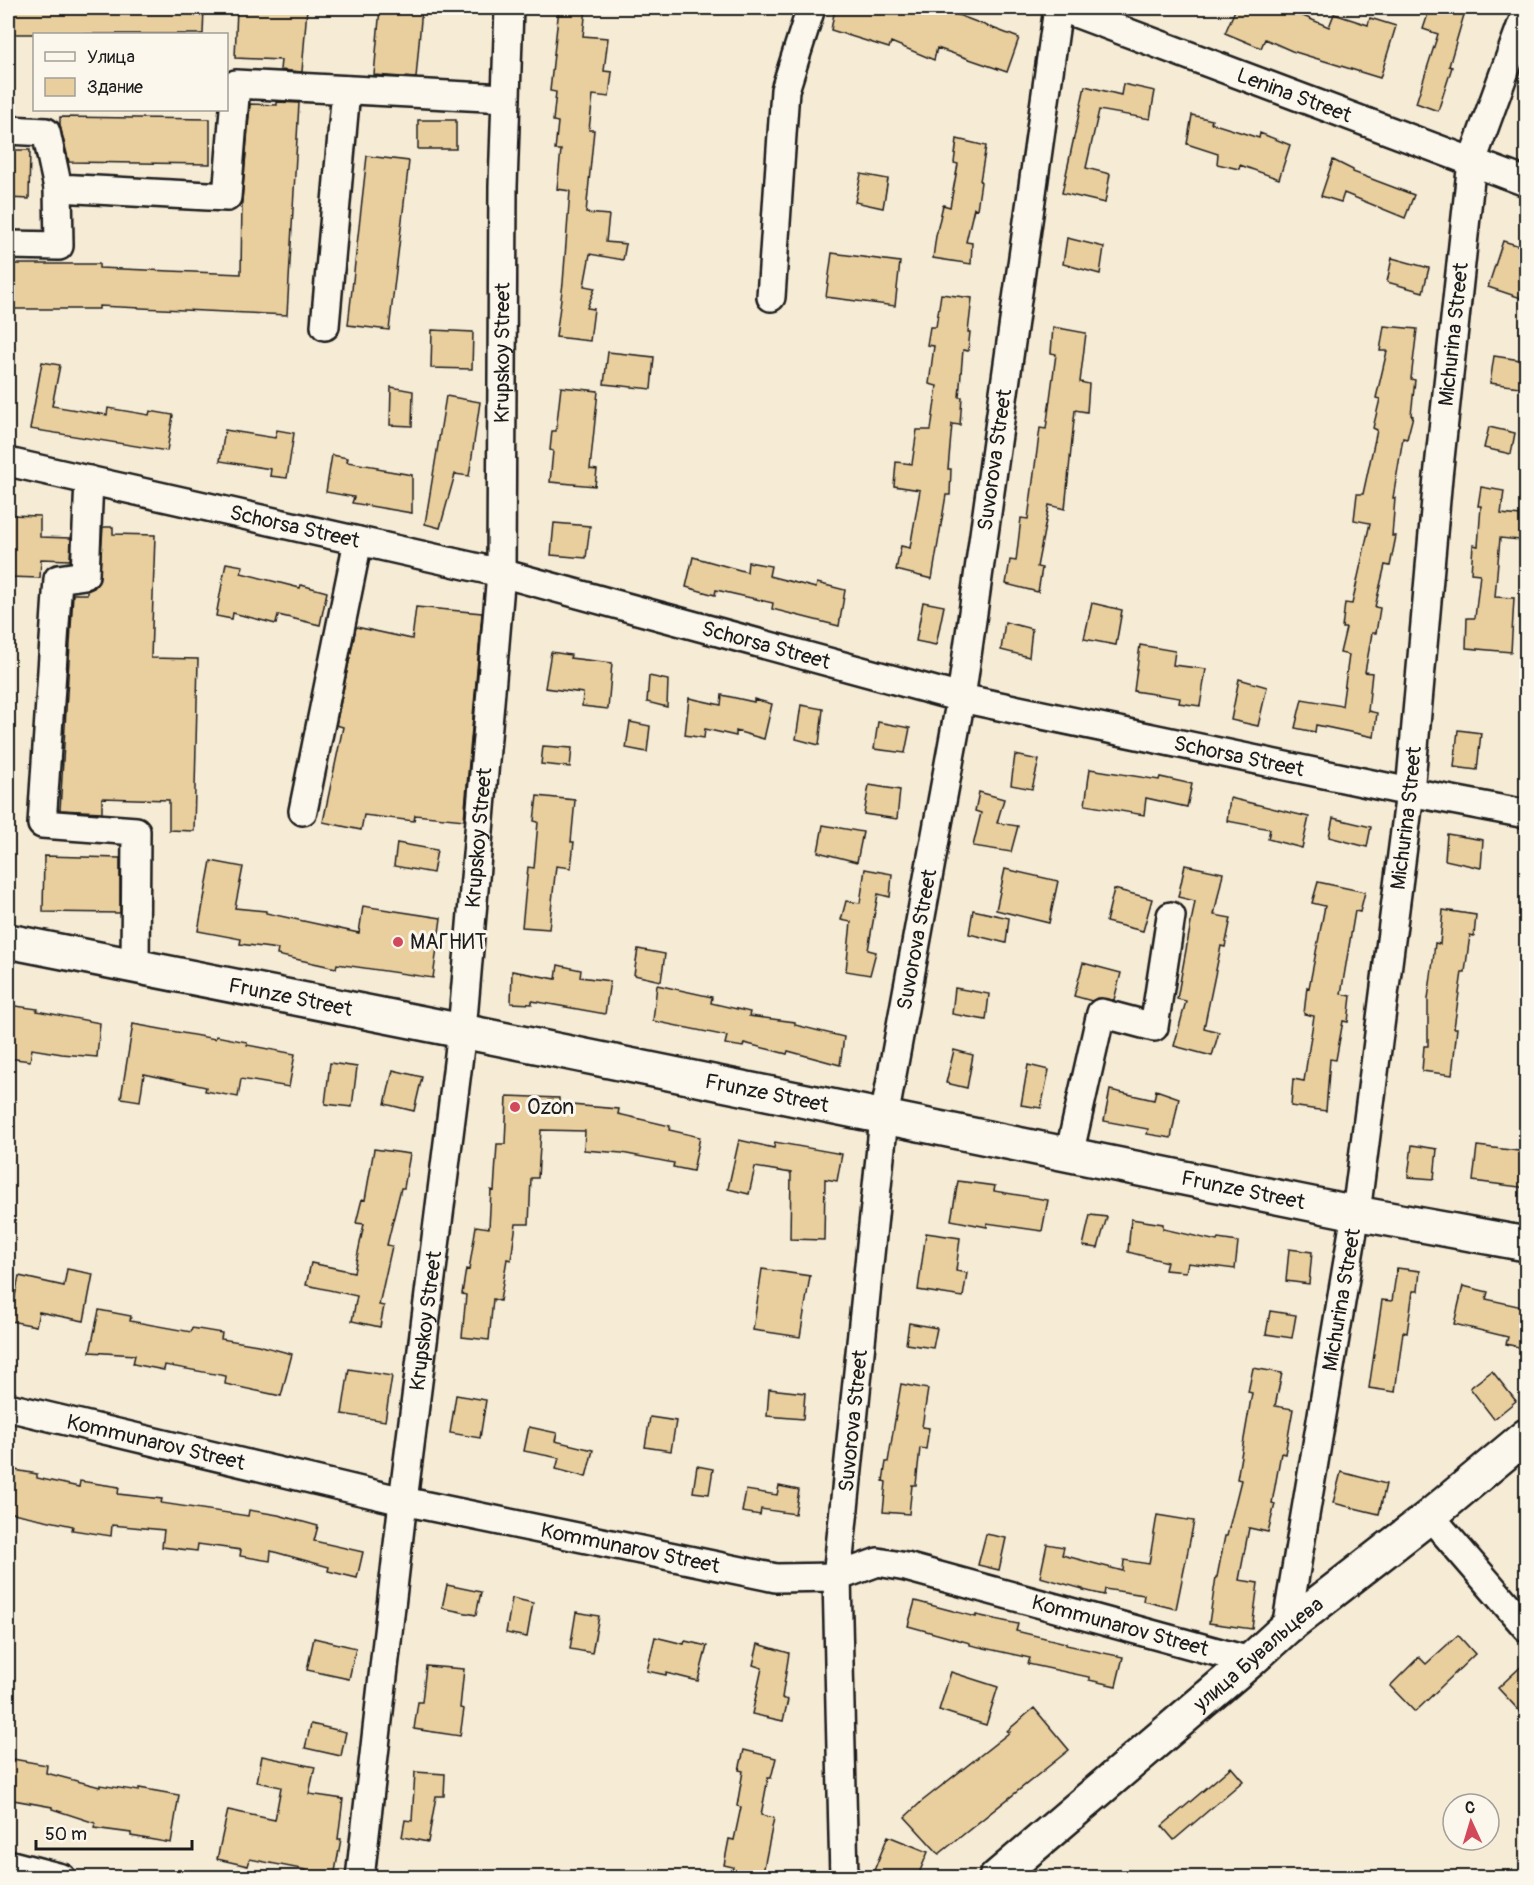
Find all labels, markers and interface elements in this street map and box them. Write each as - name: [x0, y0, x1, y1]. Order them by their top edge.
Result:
- legend: [33, 33, 228, 111]
- text: Улица: [87, 46, 135, 69]
- street label: Lenina Street: [1233, 61, 1356, 129]
- text: Здание: [87, 76, 143, 99]
- street label: Michurina Street: [1432, 261, 1475, 408]
- street label: Krupskoy Street: [488, 282, 516, 423]
- street label: Suvorova Street: [971, 387, 1018, 532]
- street label: Schorsa Street: [227, 499, 363, 554]
- street label: Schorsa Street: [699, 615, 834, 676]
- street label: Schorsa Street: [1171, 729, 1307, 783]
- street label: Michurina Street: [1384, 745, 1428, 891]
- street label: Krupskoy Street: [459, 766, 498, 909]
- street label: Suvorova Street: [891, 866, 943, 1012]
- place label: МАГНИТ: [410, 929, 487, 956]
- marker: МАГНИТ: [391, 935, 405, 949]
- street label: Frunze Street: [226, 972, 355, 1023]
- street label: Frunze Street: [703, 1067, 832, 1119]
- place label: Ozon: [527, 1094, 574, 1121]
- marker: Ozon: [508, 1100, 522, 1114]
- street label: Frunze Street: [1179, 1164, 1308, 1216]
- street label: Michurina Street: [1316, 1226, 1367, 1373]
- street label: Krupskoy Street: [403, 1249, 448, 1392]
- street label: Suvorova Street: [832, 1348, 874, 1493]
- street label: Kommunarov Street: [64, 1408, 248, 1477]
- street label: Kommunarov Street: [538, 1516, 723, 1580]
- street label: Kommunarov Street: [1029, 1588, 1212, 1663]
- street label: улица Бувальцева: [1187, 1591, 1329, 1718]
- north arrow: [1441, 1792, 1501, 1852]
- text: С: [1464, 1798, 1476, 1818]
- scale bar: [36, 1813, 192, 1851]
- text: 50 m: [45, 1823, 87, 1846]

